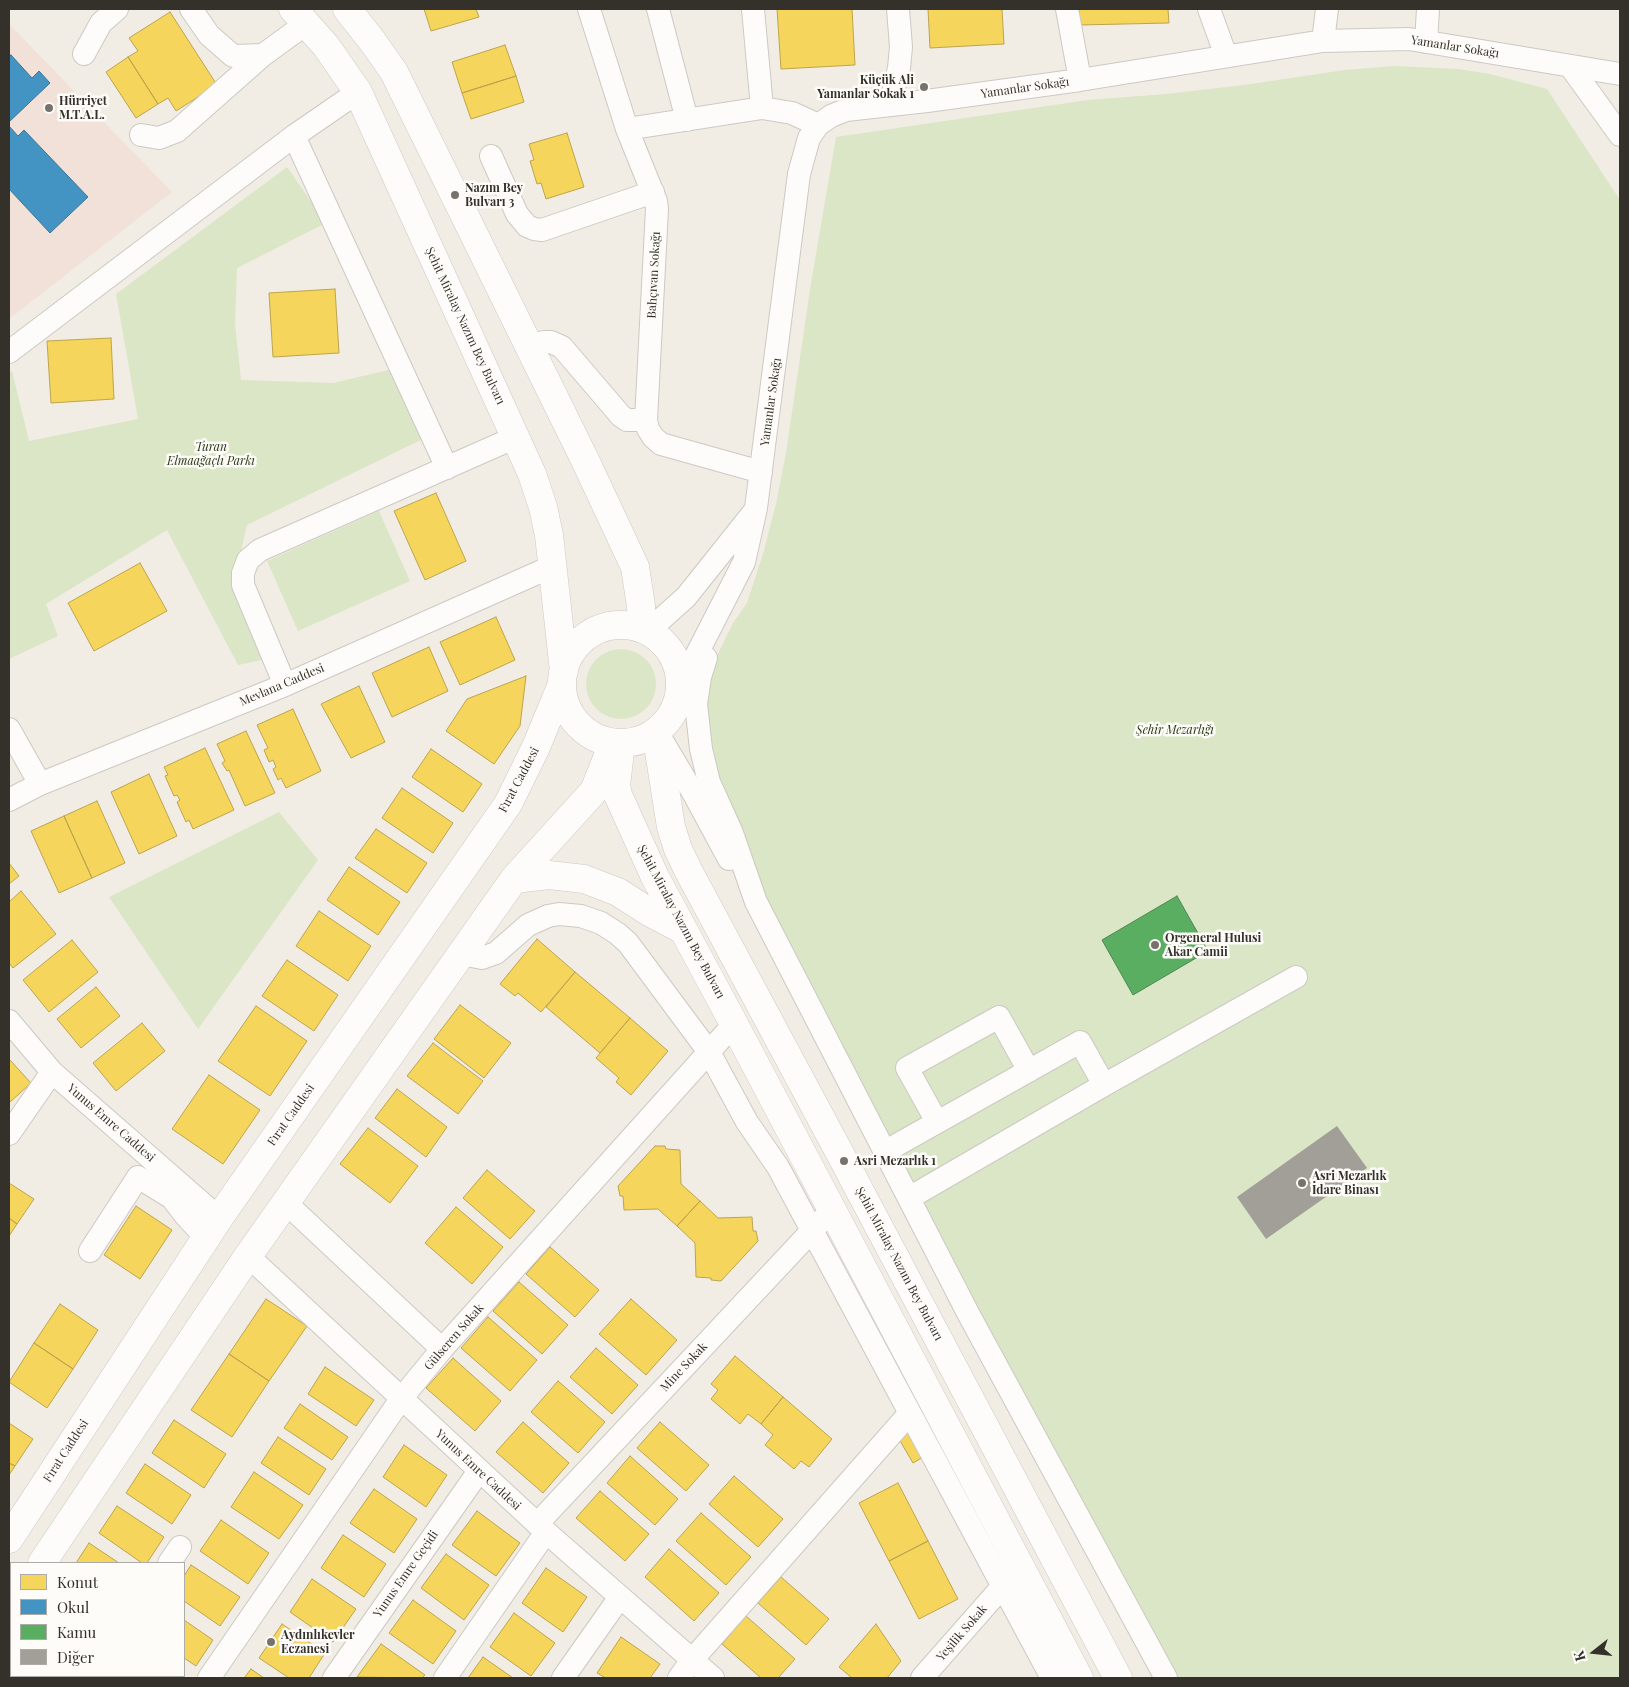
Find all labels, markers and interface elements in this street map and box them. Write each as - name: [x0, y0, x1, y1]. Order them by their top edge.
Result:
- street label: Yamanlar Sokağı: [1410, 33, 1500, 61]
- place label: Küçük Ali Yamanlar Sokak 1: [817, 73, 914, 101]
- street label: Yamanlar Sokağı: [980, 75, 1070, 101]
- marker: Küçük Ali Yamanlar Sokak 1: [918, 81, 930, 93]
- place label: Hürriyet M.T.A.L.: [59, 94, 107, 122]
- marker: Hürriyet M.T.A.L.: [43, 102, 55, 114]
- place label: Nazım Bey Bulvarı 3: [465, 181, 523, 209]
- marker: Nazım Bey Bulvarı 3: [449, 189, 461, 201]
- street label: Bahçıvan Sokağı: [645, 231, 663, 319]
- street label: Şehit Miralay Nazım Bey Bulvarı: [422, 245, 508, 407]
- street label: Yamanlar Sokağı: [758, 357, 784, 447]
- park label: Turan Elmaağaçlı Parkı: [167, 440, 255, 468]
- street label: Mevlana Caddesi: [238, 661, 326, 709]
- park label: Şehir Mezarlığı: [1136, 723, 1214, 737]
- street label: Fırat Caddesi: [496, 745, 542, 815]
- street label: Şehit Miralay Nazım Bey Bulvarı: [634, 843, 728, 1001]
- place label: Orgeneral Hulusi Akar Camii: [1165, 931, 1261, 959]
- marker: Orgeneral Hulusi Akar Camii: [1149, 939, 1161, 951]
- street label: Yunus Emre Caddesi: [64, 1081, 158, 1165]
- street label: Fırat Caddesi: [264, 1081, 318, 1149]
- place label: Asri Mezarlık 1: [854, 1154, 936, 1168]
- marker: Asri Mezarlık 1: [838, 1155, 850, 1167]
- place label: Asri Mezarlık İdare Binası: [1312, 1169, 1386, 1197]
- marker: Asri Mezarlık İdare Binası: [1296, 1177, 1308, 1189]
- street label: Şehit Miralay Nazım Bey Bulvarı: [852, 1185, 946, 1343]
- street label: Gülseren Sokak: [421, 1301, 487, 1373]
- street label: Mine Sokak: [658, 1339, 710, 1395]
- street label: Fırat Caddesi: [40, 1417, 92, 1485]
- street label: Yunus Emre Caddesi: [432, 1427, 524, 1513]
- street label: Yunus Emre Geçidi: [371, 1528, 441, 1620]
- legend: [10, 1562, 185, 1677]
- text: Konut: [57, 1572, 98, 1592]
- text: Okul: [57, 1597, 89, 1617]
- street label: Yeşilik Sokak: [934, 1602, 990, 1664]
- text: Kamu: [57, 1622, 96, 1642]
- north arrow: [1569, 1627, 1619, 1677]
- place label: Aydınlıkevler Eczanesi: [281, 1628, 355, 1656]
- marker: Aydınlıkevler Eczanesi: [265, 1636, 277, 1648]
- text: Diğer: [57, 1647, 94, 1667]
- text: K: [1569, 1649, 1590, 1664]

